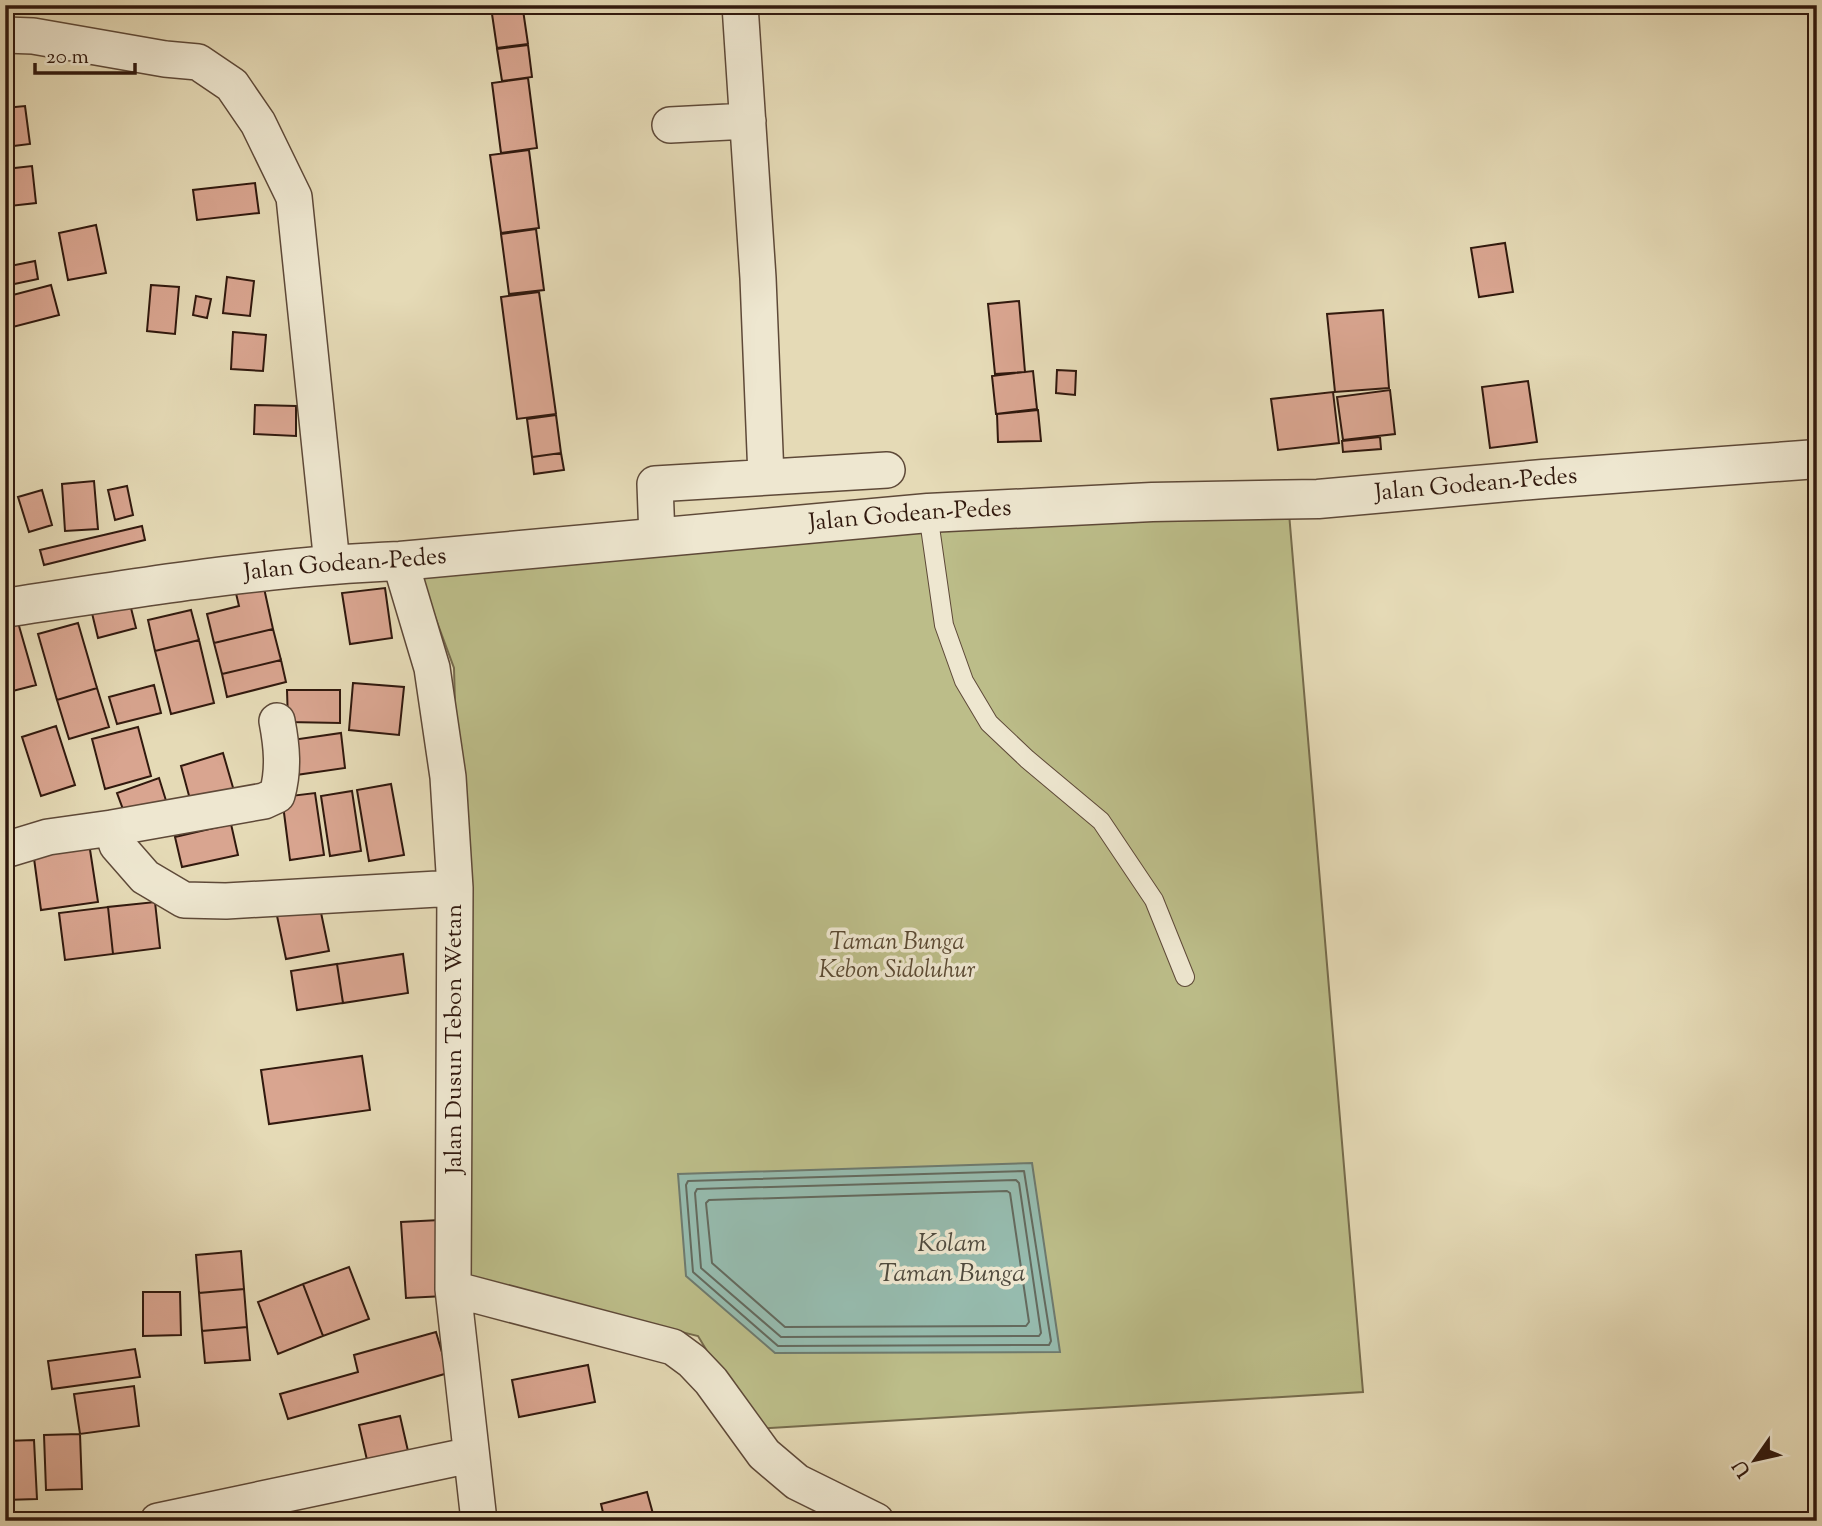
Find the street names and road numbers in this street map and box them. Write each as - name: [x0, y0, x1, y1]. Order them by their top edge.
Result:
- street label: Jalan Godean-Pedes: [1371, 460, 1578, 511]
- street label: Jalan Godean-Pedes: [805, 492, 1012, 541]
- street label: Jalan Godean-Pedes: [240, 540, 448, 591]
- street label: Jalan Dusun Tebon Wetan: [438, 904, 472, 1176]

